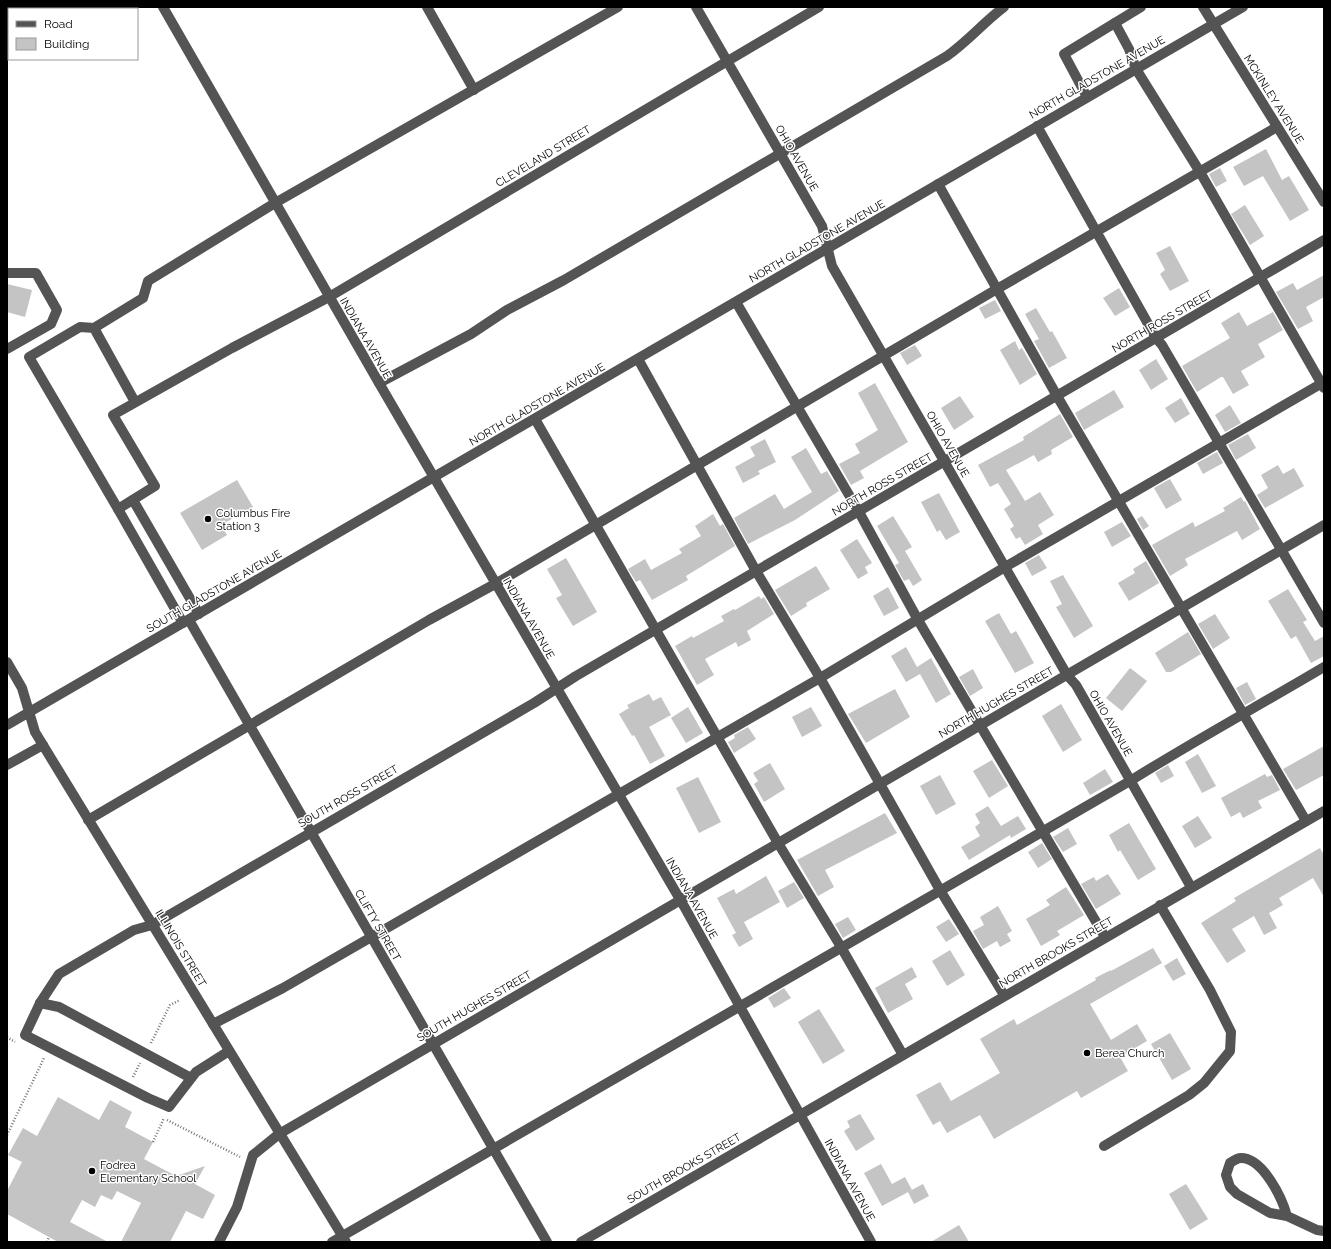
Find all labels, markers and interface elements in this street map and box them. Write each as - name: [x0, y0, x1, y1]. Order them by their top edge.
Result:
- legend: [8, 8, 138, 60]
- text: Road: [44, 17, 73, 31]
- street label: NORTH GLADSTONE AVENUE: [1027, 33, 1168, 122]
- text: Building: [44, 37, 90, 51]
- street label: MCKINLEY AVENUE: [1241, 52, 1306, 146]
- street label: CLEVELAND STREET: [493, 123, 593, 190]
- street label: OHIO AVENUE: [772, 123, 821, 194]
- street label: NORTH GLADSTONE AVENUE: [747, 197, 888, 286]
- street label: NORTH ROSS STREET: [1110, 287, 1215, 356]
- street label: INDIANA AVENUE: [337, 295, 394, 381]
- street label: NORTH GLADSTONE AVENUE: [467, 360, 608, 449]
- street label: OHIO AVENUE: [923, 409, 972, 480]
- street label: NORTH ROSS STREET: [830, 450, 935, 519]
- place label: Columbus Fire Station 3: [216, 507, 291, 533]
- marker: Columbus Fire Station 3: [203, 514, 213, 524]
- street label: SOUTH GLADSTONE AVENUE: [144, 547, 284, 636]
- street label: INDIANA AVENUE: [500, 575, 557, 661]
- street label: NORTH HUGHES STREET: [936, 664, 1056, 741]
- street label: OHIO AVENUE: [1086, 688, 1135, 759]
- street label: SOUTH ROSS STREET: [296, 762, 401, 830]
- street label: INDIANA AVENUE: [663, 855, 720, 941]
- street label: CLIFTY STREET: [352, 887, 403, 963]
- street label: ILLINOIS STREET: [152, 907, 209, 990]
- street label: NORTH BROOKS STREET: [997, 914, 1116, 990]
- street label: SOUTH HUGHES STREET: [415, 968, 534, 1045]
- place label: Berea Church: [1095, 1047, 1164, 1060]
- marker: Berea Church: [1082, 1048, 1092, 1058]
- street label: SOUTH BROOKS STREET: [625, 1130, 744, 1206]
- street label: INDIANA AVENUE: [822, 1137, 878, 1224]
- place label: Fodrea Elementary School: [100, 1159, 196, 1185]
- marker: Fodrea Elementary School: [87, 1166, 97, 1176]

